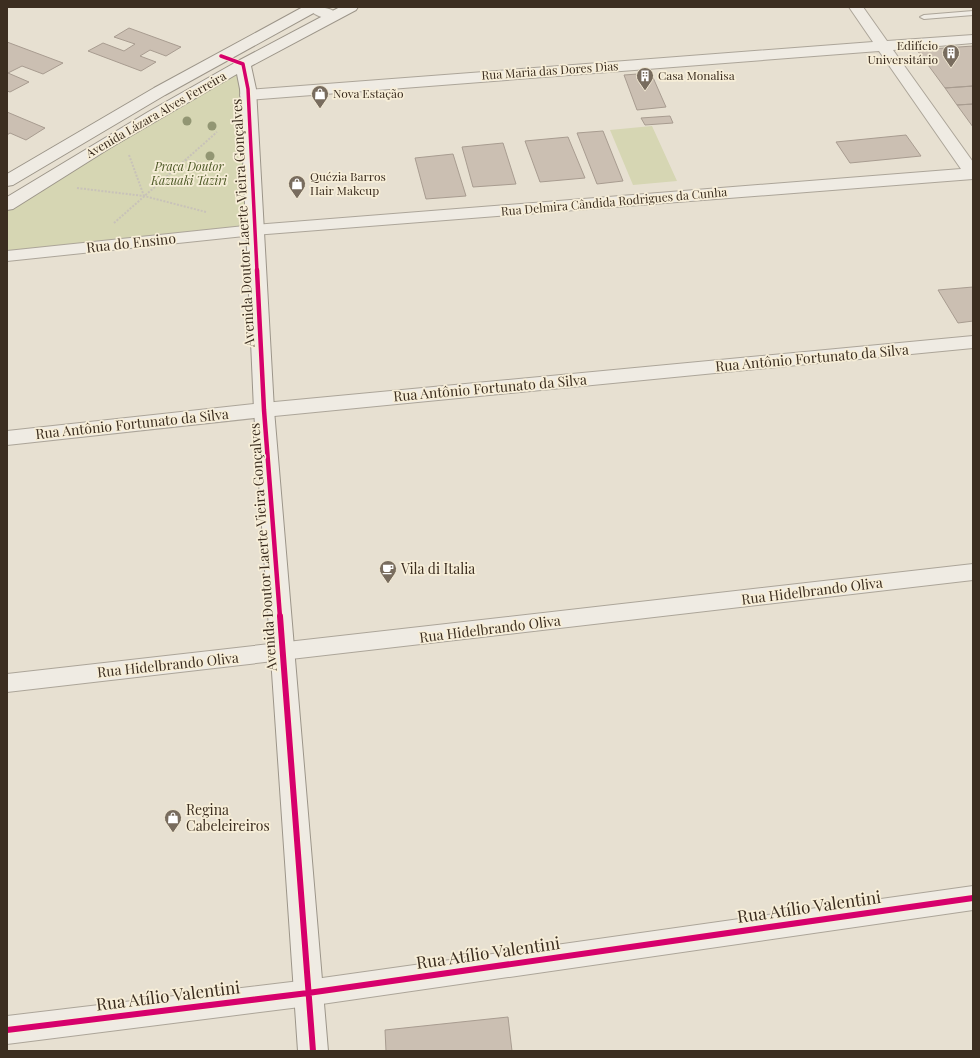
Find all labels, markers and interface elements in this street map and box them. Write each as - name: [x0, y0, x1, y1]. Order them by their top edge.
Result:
- place label: Edifício Universitário: [868, 37, 938, 67]
- building icon: Edifício Universitário: [941, 43, 961, 68]
- street label: Rua Maria das Dores Dias: [481, 57, 619, 83]
- building icon: Casa Monalisa: [635, 66, 655, 91]
- street label: Avenida Lázara Alves Ferreira: [82, 67, 229, 161]
- place label: Casa Monalisa: [658, 67, 735, 83]
- shop icon: Nova Estação: [310, 84, 330, 109]
- place label: Nova Estação: [333, 85, 404, 101]
- street label: Avenida Doutor Laerte Vieira Gonçalves: [226, 98, 259, 349]
- park label: Praça Doutor Kazuaki Taziri: [150, 158, 227, 188]
- place label: Quézia Barros Hair Makeup: [310, 168, 386, 198]
- shop icon: Quézia Barros Hair Makeup: [287, 174, 307, 199]
- street label: Rua Delmira Cândida Rodrigues da Cunha: [500, 183, 728, 219]
- street label: Rua do Ensino: [85, 228, 177, 257]
- street label: Rua Antônio Fortunato da Silva: [714, 340, 910, 375]
- street label: Rua Antônio Fortunato da Silva: [392, 370, 588, 405]
- street label: Rua Antônio Fortunato da Silva: [34, 404, 230, 443]
- street label: Avenida Doutor Laerte Vieira Gonçalves: [244, 422, 281, 673]
- cafe icon: Vila di Italia: [378, 559, 398, 584]
- place label: Vila di Italia: [400, 559, 475, 578]
- street label: Rua Hidelbrando Oliva: [740, 572, 884, 609]
- street label: Rua Hidelbrando Oliva: [418, 610, 562, 647]
- street label: Rua Hidelbrando Oliva: [96, 648, 240, 681]
- place label: Regina Cabeleireiros: [186, 800, 270, 835]
- shop icon: Regina Cabeleireiros: [163, 808, 183, 833]
- street label: Rua Atílio Valentini: [736, 885, 882, 927]
- street label: Rua Atílio Valentini: [415, 931, 561, 973]
- street label: Rua Atílio Valentini: [95, 975, 241, 1015]

